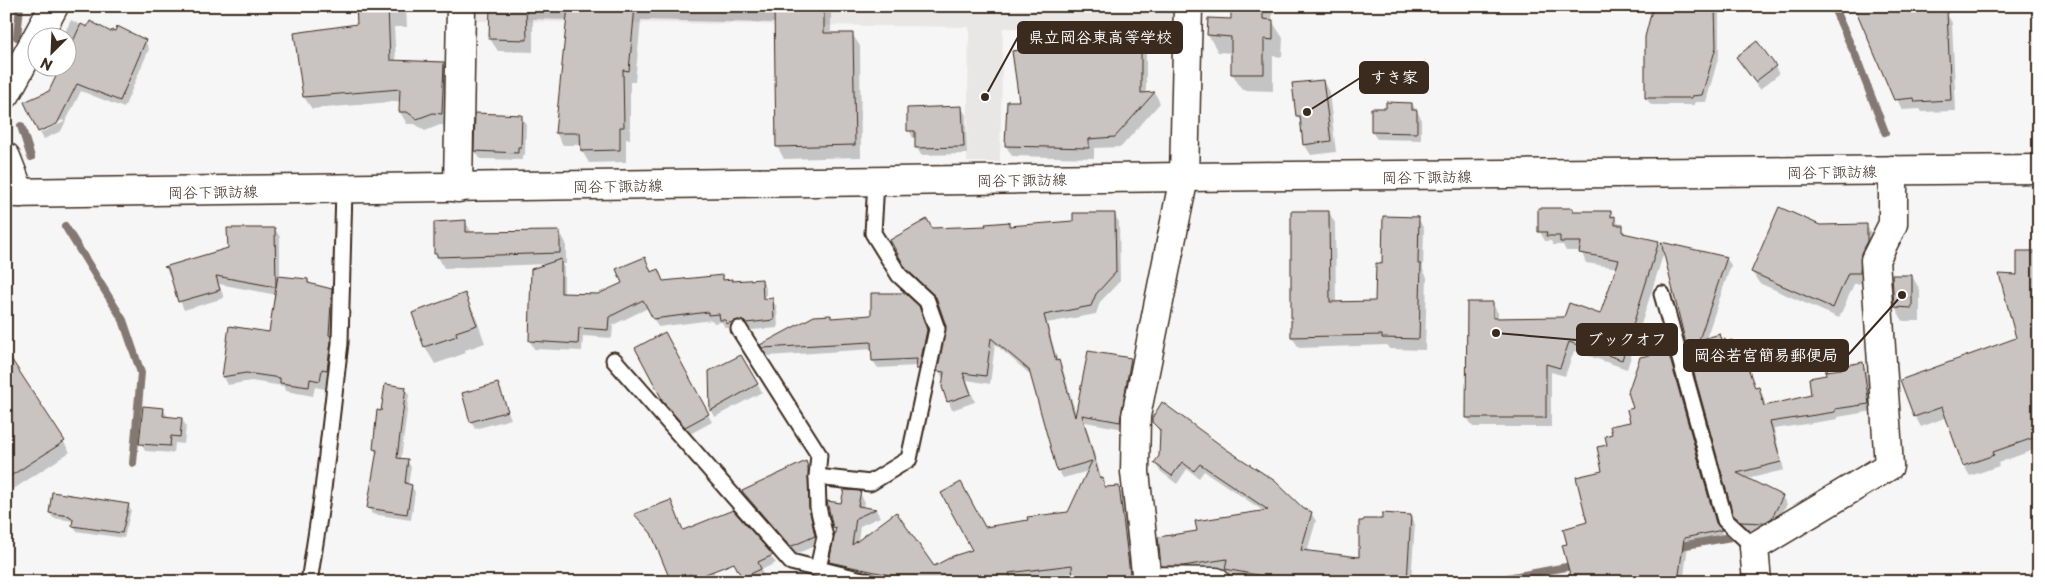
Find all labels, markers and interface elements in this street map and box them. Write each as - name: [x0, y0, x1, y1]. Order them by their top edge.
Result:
- callout: 県立岡谷東高等学校: [1018, 22, 1182, 53]
- text: 県立岡谷東高等学校: [1028, 24, 1172, 48]
- north arrow: [28, 28, 78, 78]
- text: N: [37, 52, 56, 76]
- callout: すき家: [1360, 62, 1428, 93]
- text: すき家: [1370, 64, 1418, 88]
- street label: 岡谷下諏訪線: [1787, 159, 1877, 183]
- street label: 岡谷下諏訪線: [1382, 164, 1472, 188]
- street label: 岡谷下諏訪線: [977, 167, 1067, 191]
- street label: 岡谷下諏訪線: [573, 173, 663, 197]
- street label: 岡谷下諏訪線: [168, 179, 258, 203]
- callout: ブックオフ: [1577, 324, 1677, 355]
- text: ブックオフ: [1587, 326, 1667, 350]
- callout: 岡谷若宮簡易郵便局: [1684, 340, 1848, 371]
- text: 岡谷若宮簡易郵便局: [1694, 342, 1838, 366]

